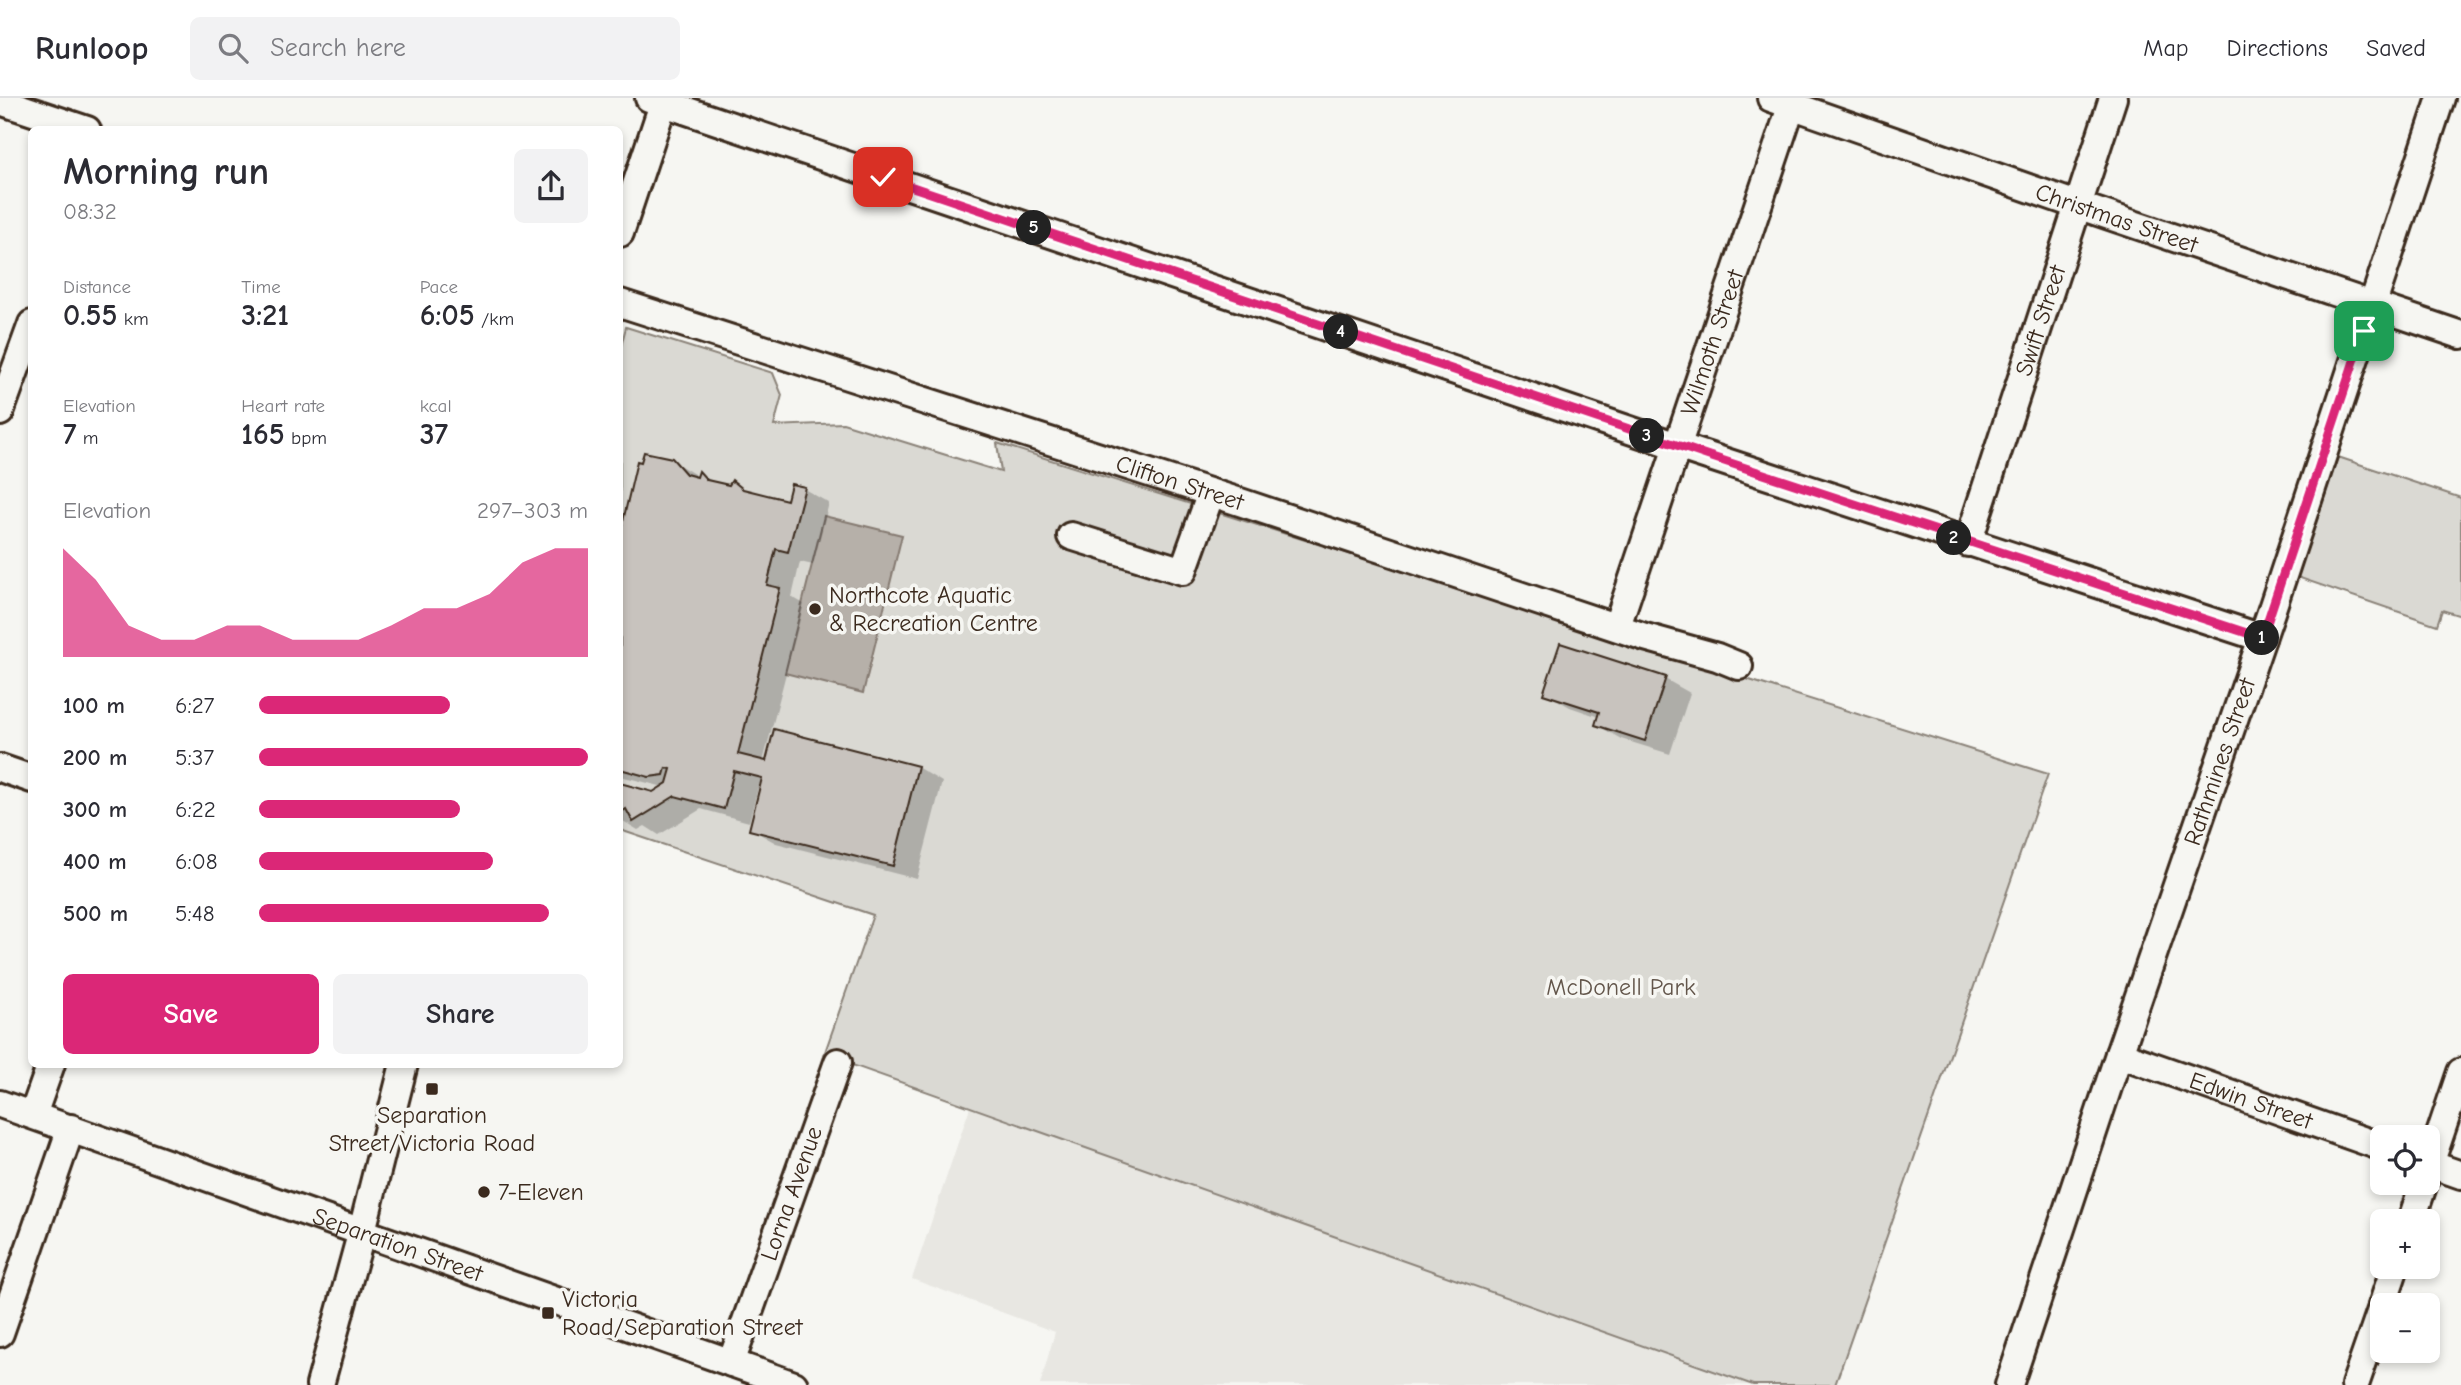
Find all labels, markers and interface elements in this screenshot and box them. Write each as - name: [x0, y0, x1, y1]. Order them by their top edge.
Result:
- search box: [190, 17, 680, 80]
- text: Runloop: [35, 29, 148, 67]
- icon: search: [214, 29, 252, 67]
- text: Search here: [270, 33, 406, 63]
- text: Map: [2143, 34, 2189, 62]
- text: Directions: [2227, 34, 2328, 62]
- text: Saved: [2366, 34, 2426, 62]
- pin: [853, 147, 913, 207]
- button: share: [514, 149, 588, 223]
- text: Morning run: [63, 150, 269, 194]
- icon: check: [864, 158, 902, 196]
- street label: Christmas Street: [2032, 178, 2203, 259]
- text: 08:32: [63, 198, 117, 225]
- pin: 5: [1016, 211, 1052, 246]
- text: 5: [1028, 216, 1039, 238]
- street label: Swift Street: [2009, 261, 2072, 379]
- street label: Wilmoth Street: [1675, 265, 1750, 419]
- text: Distance: [63, 276, 131, 298]
- text: Time: [241, 276, 281, 298]
- text: Pace: [420, 276, 458, 298]
- text: 0.55: [63, 298, 117, 333]
- text: 3:21: [241, 298, 289, 333]
- text: 6:05: [420, 298, 475, 333]
- pin: [2334, 301, 2394, 361]
- text: km: [117, 308, 149, 330]
- text: /km: [475, 308, 514, 330]
- icon: arrive: [2345, 312, 2383, 350]
- pin: 4: [1324, 314, 1358, 350]
- text: 4: [1336, 320, 1345, 342]
- text: Elevation: [63, 395, 136, 417]
- text: Heart rate: [241, 395, 325, 417]
- text: kcal: [420, 395, 452, 417]
- text: 7: [63, 417, 77, 452]
- text: 165: [241, 417, 285, 452]
- text: 37: [420, 417, 448, 452]
- pin: 3: [1630, 418, 1664, 454]
- text: 3: [1642, 424, 1651, 446]
- text: m: [77, 427, 99, 449]
- text: bpm: [285, 427, 327, 449]
- street label: Clifton Street: [1113, 449, 1248, 517]
- text: Elevation: [63, 497, 151, 524]
- text: 297–303 m: [477, 497, 588, 524]
- pin: 2: [1937, 520, 1972, 556]
- text: 2: [1949, 526, 1958, 548]
- place label: Northcote Aquatic & Recreation Centre: [829, 581, 1038, 637]
- marker: Northcote Aquatic & Recreation Centre: [807, 601, 823, 617]
- pin: 1: [2244, 620, 2280, 656]
- text: 1: [2258, 626, 2265, 648]
- street label: Rathmines Street: [2178, 673, 2262, 849]
- text: 100 m: [63, 692, 125, 719]
- text: 6:27: [175, 692, 215, 719]
- text: 200 m: [63, 744, 127, 771]
- text: 5:37: [175, 744, 214, 771]
- text: 300 m: [63, 796, 127, 823]
- text: 6:22: [175, 796, 216, 823]
- text: 400 m: [63, 848, 127, 875]
- text: 6:08: [175, 848, 217, 875]
- text: 500 m: [63, 900, 128, 927]
- text: 5:48: [175, 900, 215, 927]
- park label: McDonell Park: [1546, 973, 1696, 1001]
- button: Save: [63, 974, 319, 1054]
- button: Share: [333, 974, 588, 1054]
- street label: Edwin Street: [2186, 1066, 2317, 1136]
- marker: Separation Street/Victoria Road: [424, 1081, 440, 1097]
- place label: Separation Street/Victoria Road: [329, 1101, 535, 1157]
- street label: Lorna Avenue: [755, 1122, 828, 1264]
- map controls: [2370, 1125, 2440, 1363]
- button: locate: [2370, 1125, 2440, 1195]
- place label: 7-Eleven: [498, 1178, 584, 1206]
- marker: 7-Eleven: [476, 1184, 492, 1200]
- street label: Separation Street: [309, 1202, 488, 1288]
- button: +: [2370, 1209, 2440, 1279]
- place label: Victoria Road/Separation Street: [562, 1285, 804, 1341]
- button: −: [2370, 1293, 2440, 1363]
- marker: Victoria Road/Separation Street: [540, 1305, 556, 1321]

